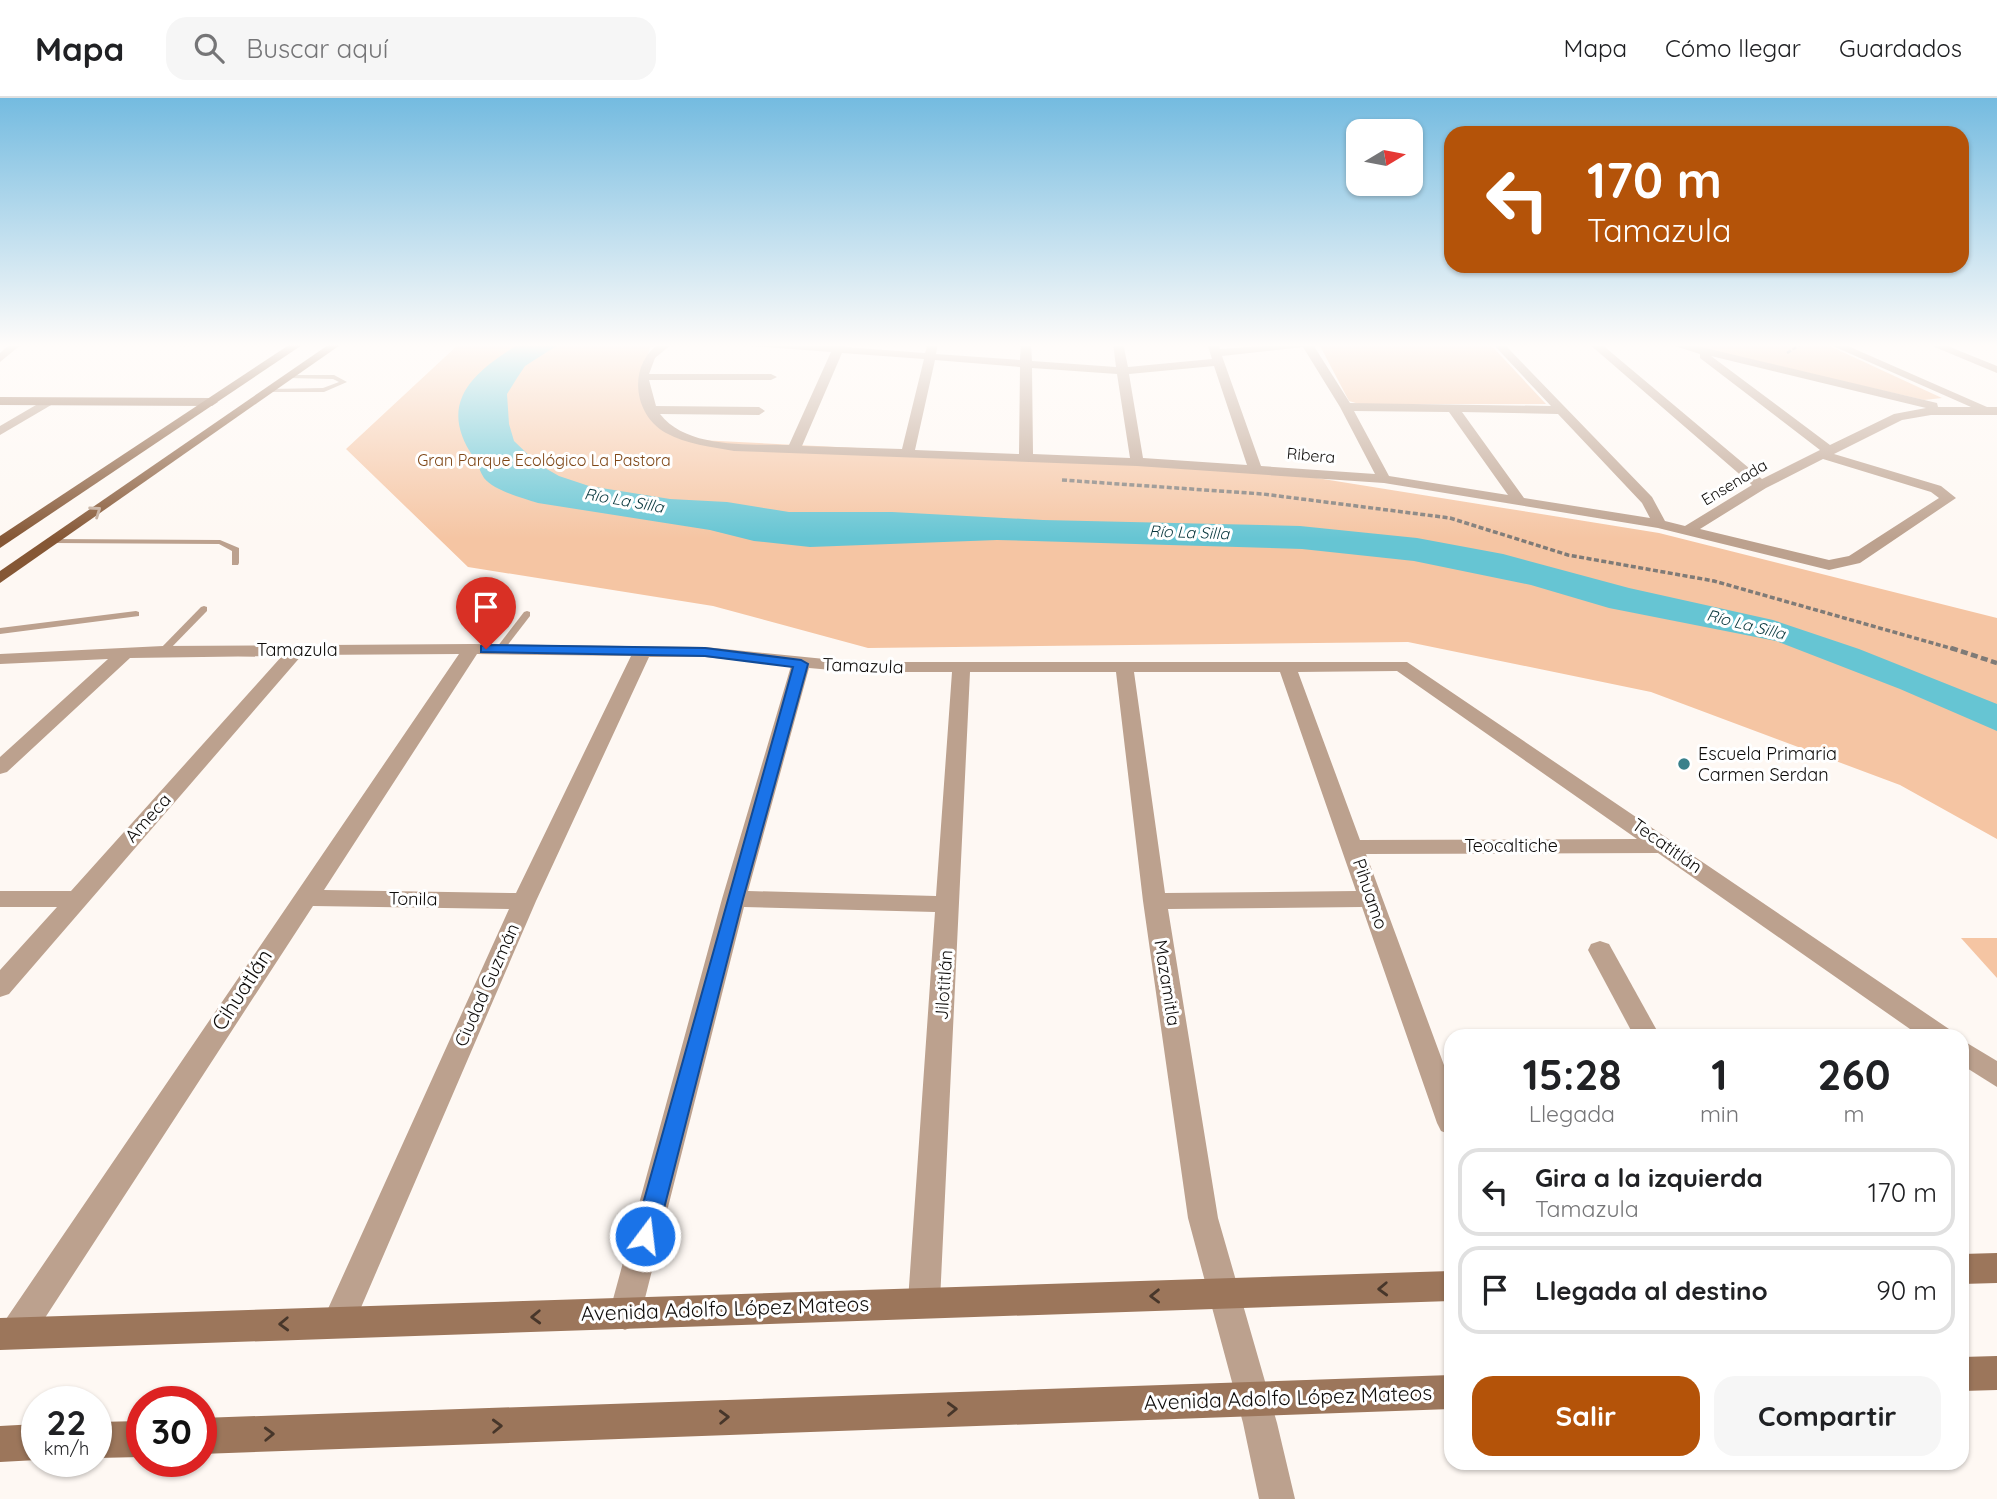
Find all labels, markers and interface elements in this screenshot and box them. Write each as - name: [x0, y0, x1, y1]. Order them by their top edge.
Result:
- search box: [166, 17, 656, 80]
- text: Mapa: [35, 28, 124, 69]
- icon: search: [190, 29, 228, 67]
- text: Buscar aquí: [246, 32, 388, 65]
- text: Mapa: [1564, 33, 1627, 63]
- text: Cómo llegar: [1665, 33, 1801, 63]
- text: Guardados: [1839, 33, 1962, 63]
- north arrow: [1346, 119, 1423, 196]
- map controls: [1346, 119, 1423, 196]
- text: 170 m: [1587, 149, 1722, 210]
- icon: left: [1472, 154, 1563, 245]
- text: Tamazula: [1587, 210, 1731, 250]
- street label: Ribera: [1286, 443, 1336, 467]
- park label: Gran Parque Ecológico La Pastora: [417, 450, 671, 470]
- street label: Ensenada: [1697, 455, 1771, 509]
- water label: Río La Silla: [583, 483, 667, 517]
- one-way arrow: [88, 507, 101, 519]
- water label: Río La Silla: [1149, 521, 1231, 543]
- pin: [456, 577, 516, 649]
- icon: arrive: [467, 588, 505, 626]
- water label: Río La Silla: [1705, 605, 1789, 644]
- street label: Tamazula: [256, 638, 338, 661]
- street label: Tamazula: [822, 653, 904, 678]
- place label: Escuela Primaria Carmen Serdan: [1698, 742, 1837, 786]
- marker: Escuela Primaria Carmen Serdan: [1676, 756, 1692, 772]
- street label: Ameca: [120, 788, 176, 847]
- street label: Tecatitlán: [1628, 813, 1707, 878]
- street label: Teocaltiche: [1464, 834, 1558, 857]
- street label: Pihuamo: [1348, 855, 1393, 932]
- street label: Tonila: [388, 887, 438, 910]
- street label: Ciudad Guzmán: [449, 920, 524, 1050]
- street label: Mazamitla: [1149, 938, 1186, 1028]
- street label: Cihuatlán: [205, 944, 277, 1035]
- street label: Jilotitlán: [930, 949, 957, 1021]
- text: 15:28: [1522, 1048, 1621, 1101]
- text: 1: [1711, 1048, 1728, 1101]
- text: 260: [1818, 1048, 1891, 1101]
- text: Llegada: [1529, 1099, 1615, 1128]
- text: min: [1700, 1099, 1739, 1128]
- text: m: [1844, 1099, 1865, 1128]
- text: Gira a la izquierda: [1535, 1161, 1763, 1194]
- icon: left: [1476, 1173, 1514, 1211]
- text: 170 m: [1868, 1176, 1937, 1209]
- text: Tamazula: [1535, 1194, 1639, 1223]
- position arrow: [608, 1199, 682, 1273]
- icon: arrive: [1476, 1271, 1514, 1309]
- text: Llegada al destino: [1535, 1274, 1768, 1307]
- text: 90 m: [1876, 1274, 1937, 1307]
- one-way arrow: [1377, 1281, 1388, 1296]
- one-way arrow: [1149, 1288, 1160, 1304]
- street label: Avenida Adolfo López Mateos: [580, 1290, 870, 1326]
- one-way arrow: [530, 1309, 541, 1324]
- one-way arrow: [278, 1316, 289, 1332]
- button: Salir: [1472, 1376, 1700, 1456]
- button: Compartir: [1714, 1376, 1941, 1456]
- street label: Avenida Adolfo López Mateos: [1143, 1379, 1433, 1415]
- speed limit sign: 30: [126, 1386, 217, 1477]
- text: 22: [47, 1400, 86, 1444]
- one-way arrow: [946, 1402, 957, 1417]
- one-way arrow: [719, 1410, 730, 1425]
- one-way arrow: [492, 1418, 503, 1433]
- one-way arrow: [265, 1426, 275, 1442]
- text: km/h: [44, 1437, 89, 1460]

